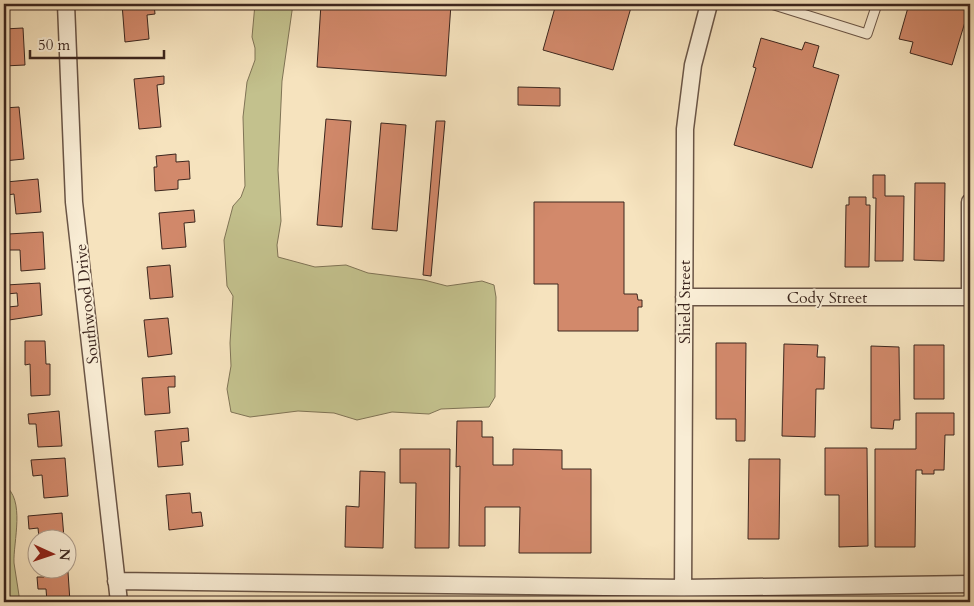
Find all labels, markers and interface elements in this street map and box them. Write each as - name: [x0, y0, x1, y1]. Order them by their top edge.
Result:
- scale bar: [30, 28, 164, 60]
- text: 50 m: [38, 35, 70, 55]
- street label: Southwood Drive: [70, 243, 104, 365]
- street label: Shield Street: [674, 260, 696, 344]
- street label: Cody Street: [787, 287, 867, 309]
- north arrow: [28, 528, 78, 578]
- text: N: [55, 548, 74, 561]

